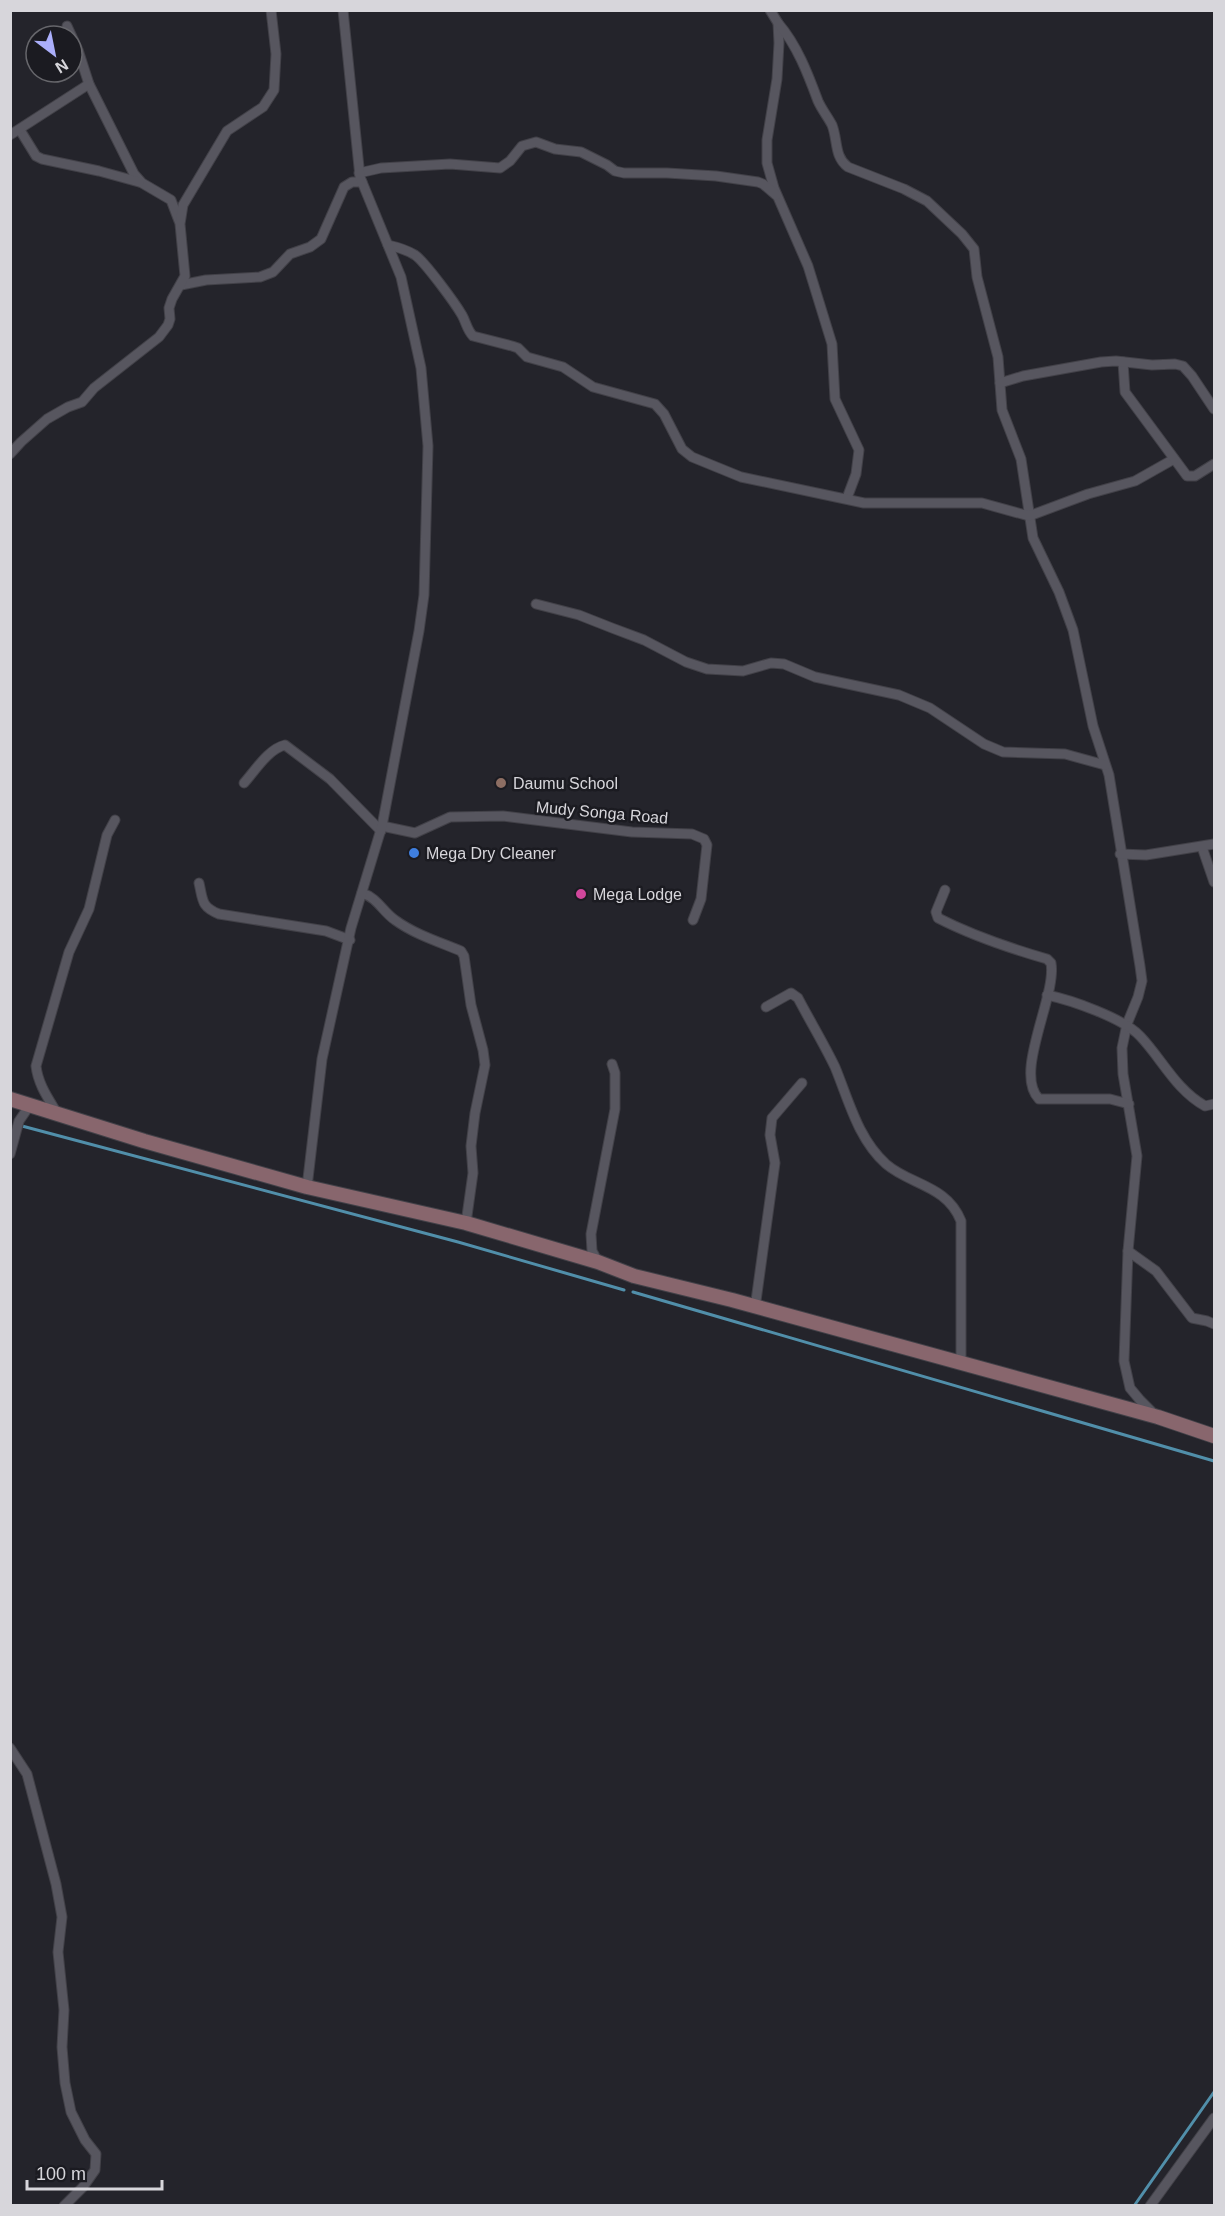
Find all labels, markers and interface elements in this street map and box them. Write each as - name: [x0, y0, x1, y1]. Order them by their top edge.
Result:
- north arrow: [24, 24, 84, 84]
- text: N: [52, 56, 71, 77]
- place label: Daumu School: [513, 775, 618, 792]
- marker: Daumu School: [494, 776, 508, 790]
- street label: Mudy Songa Road: [535, 798, 669, 827]
- place label: Mega Dry Cleaner: [426, 845, 557, 862]
- marker: Mega Dry Cleaner: [407, 846, 421, 860]
- place label: Mega Lodge: [593, 886, 682, 903]
- marker: Mega Lodge: [574, 887, 588, 901]
- scale bar: [27, 2153, 162, 2191]
- text: 100 m: [36, 2164, 86, 2184]

